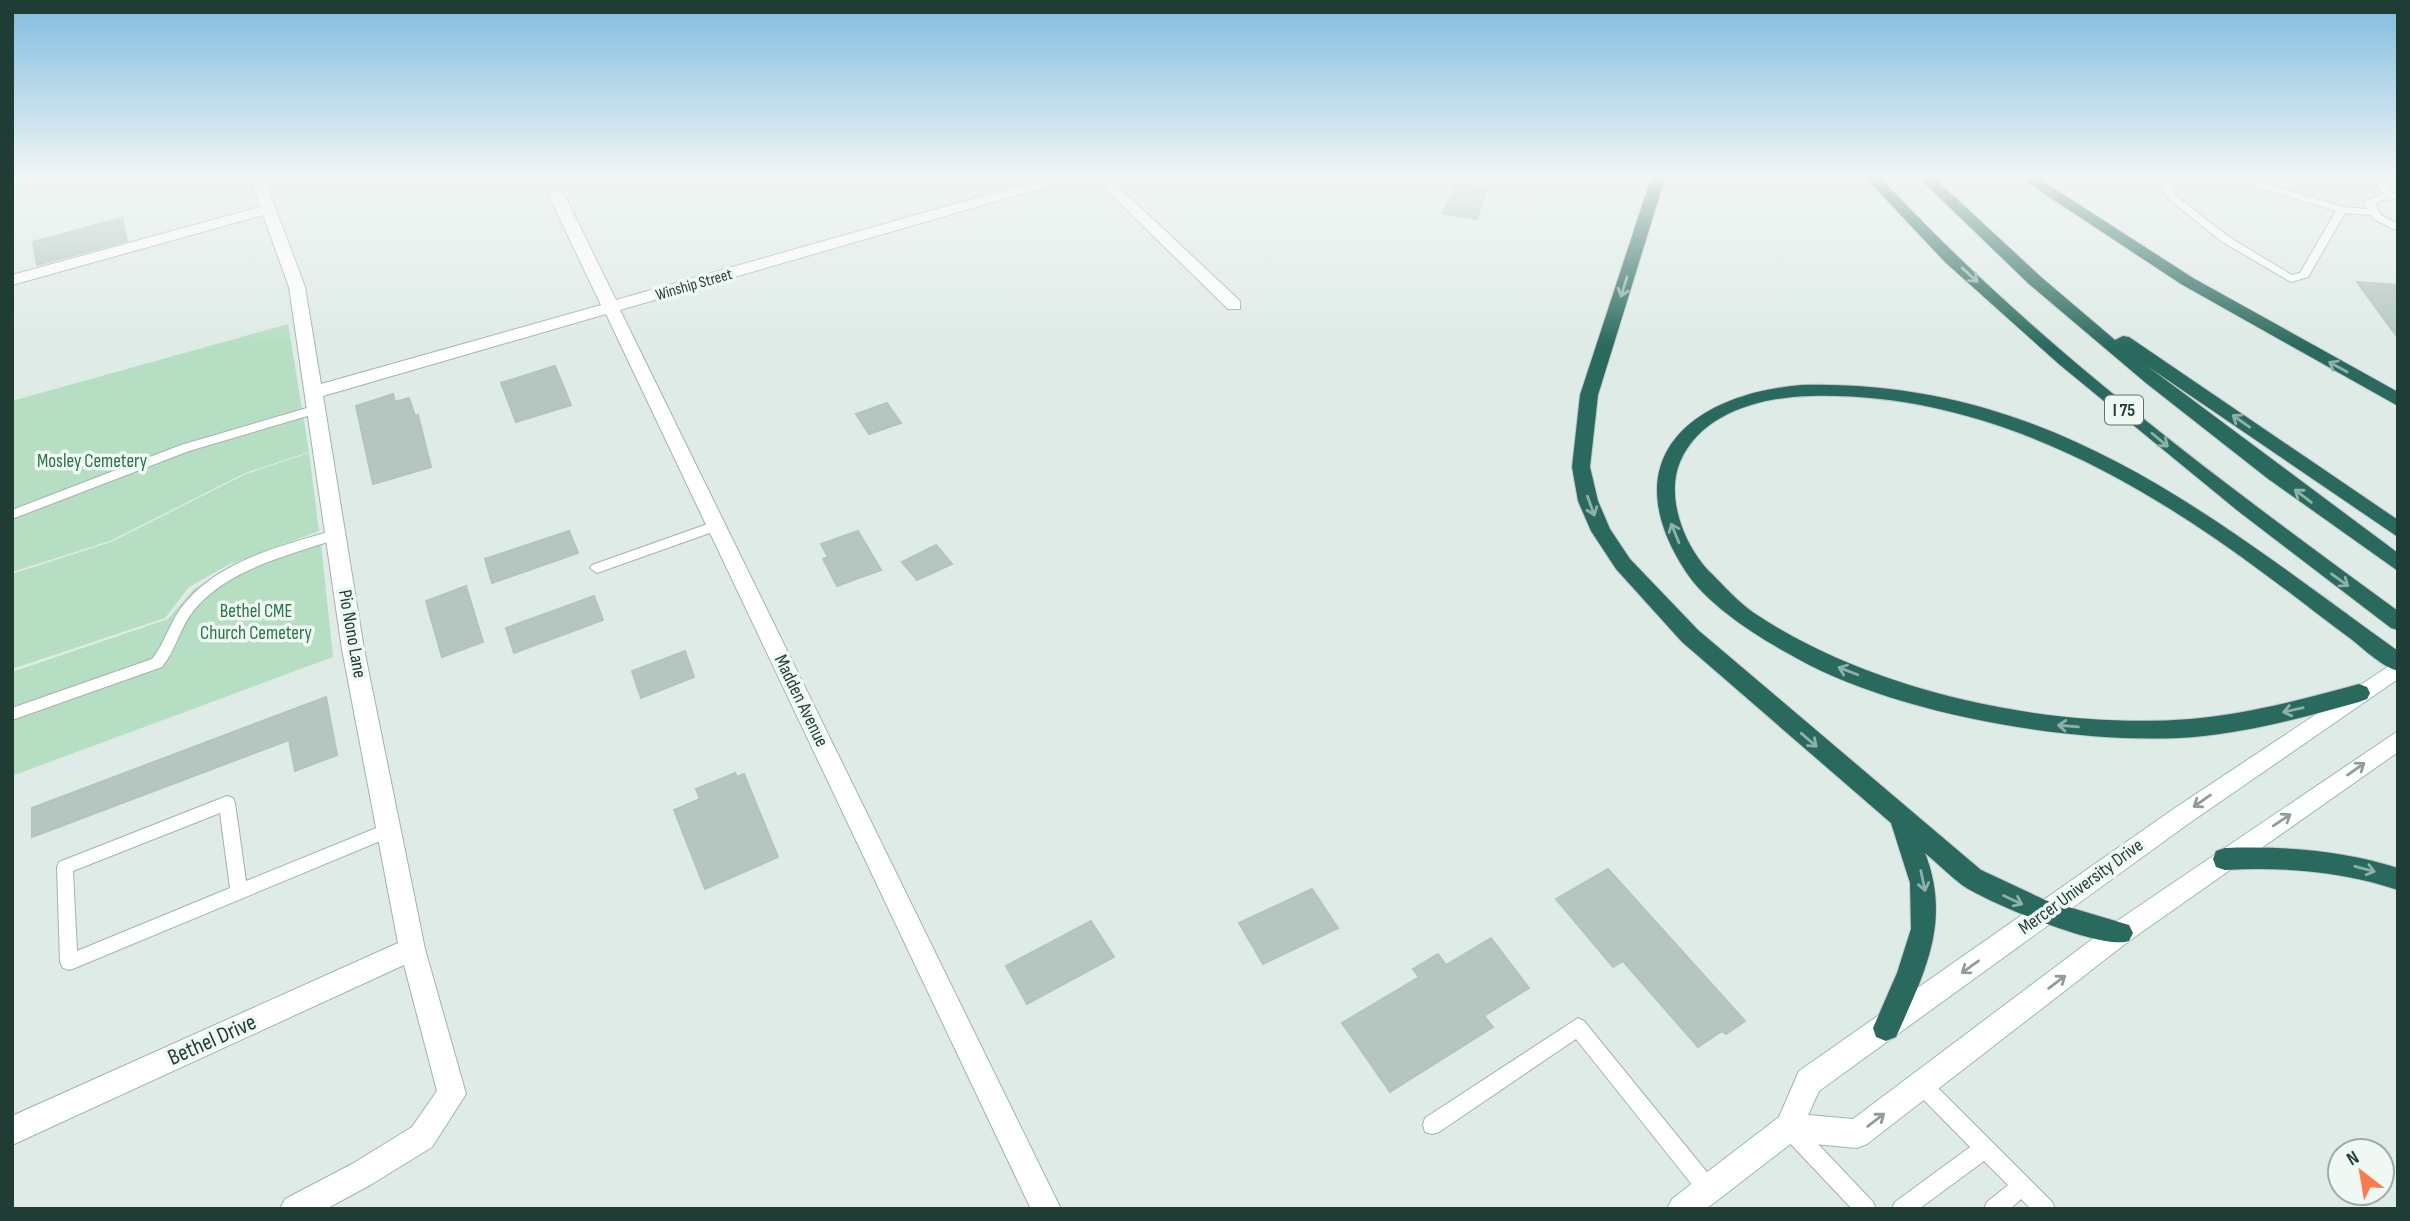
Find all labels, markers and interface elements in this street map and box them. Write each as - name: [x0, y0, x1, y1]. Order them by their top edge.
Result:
- street label: Winship Street: [654, 265, 735, 305]
- one-way arrow: [1961, 267, 1979, 283]
- one-way arrow: [1617, 275, 1630, 297]
- one-way arrow: [2328, 360, 2349, 373]
- road number: I 75: [2105, 396, 2143, 424]
- one-way arrow: [2232, 414, 2251, 428]
- one-way arrow: [2151, 432, 2169, 448]
- park label: Mosley Cemetery: [37, 450, 148, 473]
- one-way arrow: [2294, 488, 2312, 503]
- one-way arrow: [1586, 495, 1598, 517]
- one-way arrow: [1667, 523, 1680, 545]
- one-way arrow: [2330, 572, 2349, 587]
- street label: Pio Nono Lane: [333, 588, 371, 680]
- park label: Bethel CME Church Cemetery: [200, 600, 313, 645]
- street label: Madden Avenue: [769, 651, 833, 751]
- one-way arrow: [1837, 664, 1859, 677]
- one-way arrow: [2282, 704, 2305, 718]
- one-way arrow: [2057, 719, 2080, 732]
- one-way arrow: [1800, 732, 1818, 748]
- one-way arrow: [2346, 762, 2365, 776]
- one-way arrow: [2193, 794, 2213, 808]
- one-way arrow: [2271, 813, 2291, 827]
- street label: Mercer University Drive: [2014, 834, 2148, 940]
- one-way arrow: [2353, 863, 2376, 876]
- one-way arrow: [1916, 869, 1930, 892]
- one-way arrow: [2002, 893, 2023, 907]
- one-way arrow: [1961, 960, 1980, 975]
- one-way arrow: [2047, 974, 2066, 989]
- street label: Bethel Drive: [164, 1008, 260, 1072]
- one-way arrow: [1866, 1112, 1885, 1127]
- north arrow: [2326, 1137, 2396, 1207]
- text: N: [2343, 1146, 2363, 1171]

